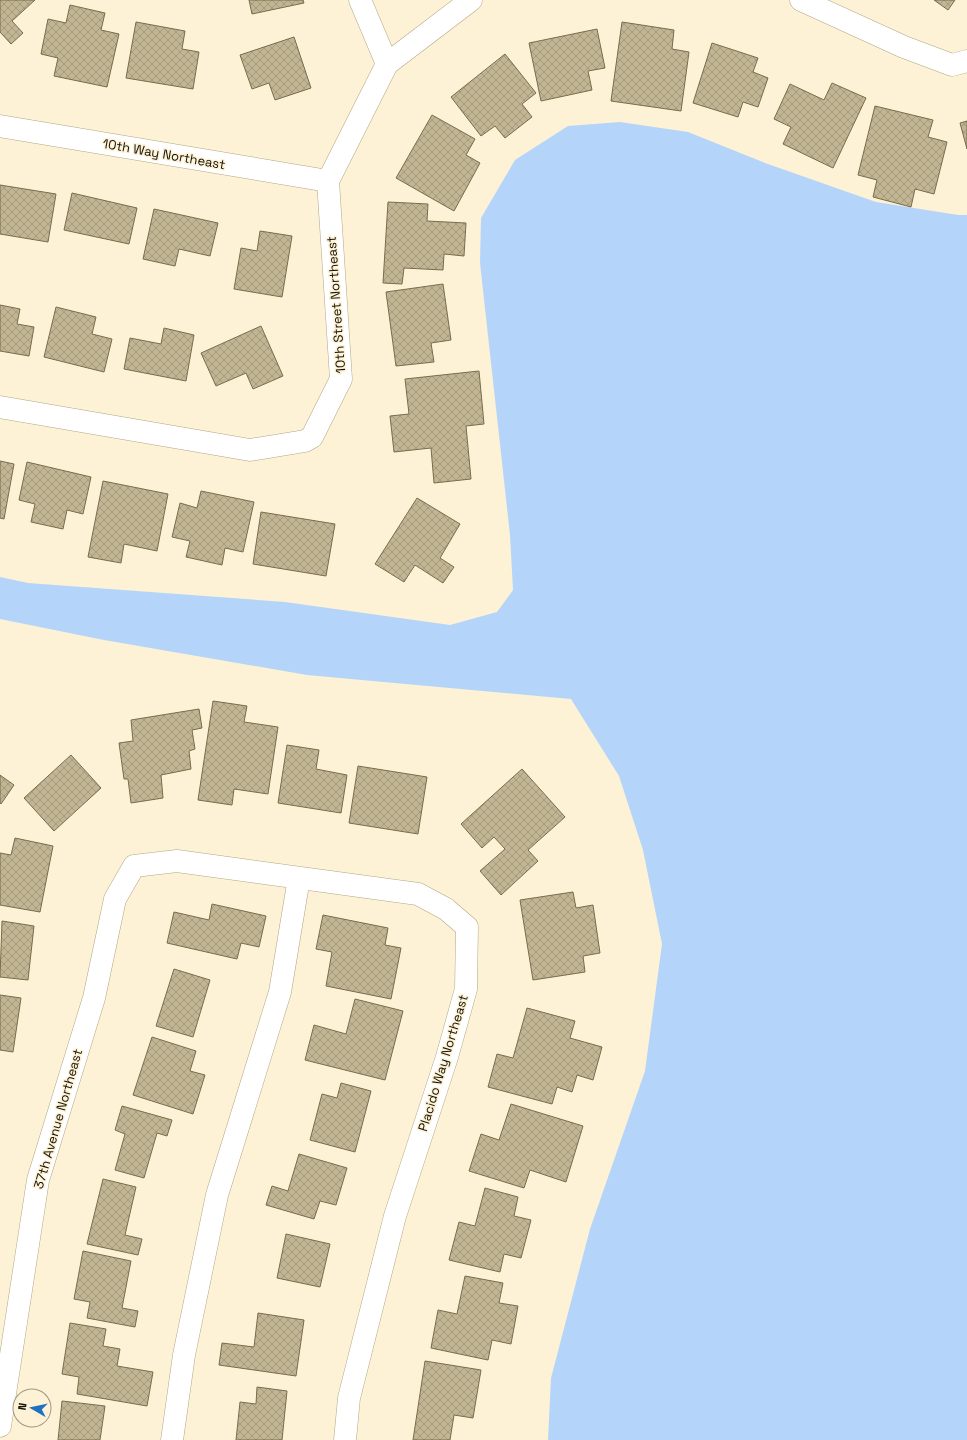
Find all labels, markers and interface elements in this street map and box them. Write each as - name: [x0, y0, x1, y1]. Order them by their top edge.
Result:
- street label: 10th Way Northeast: [101, 135, 227, 173]
- street label: 10th Street Northeast: [323, 236, 349, 374]
- street label: Placido Way Northeast: [414, 993, 472, 1133]
- street label: 37th Avenue Northeast: [30, 1047, 86, 1191]
- north arrow: [12, 1388, 52, 1428]
- text: N: [15, 1402, 30, 1411]

